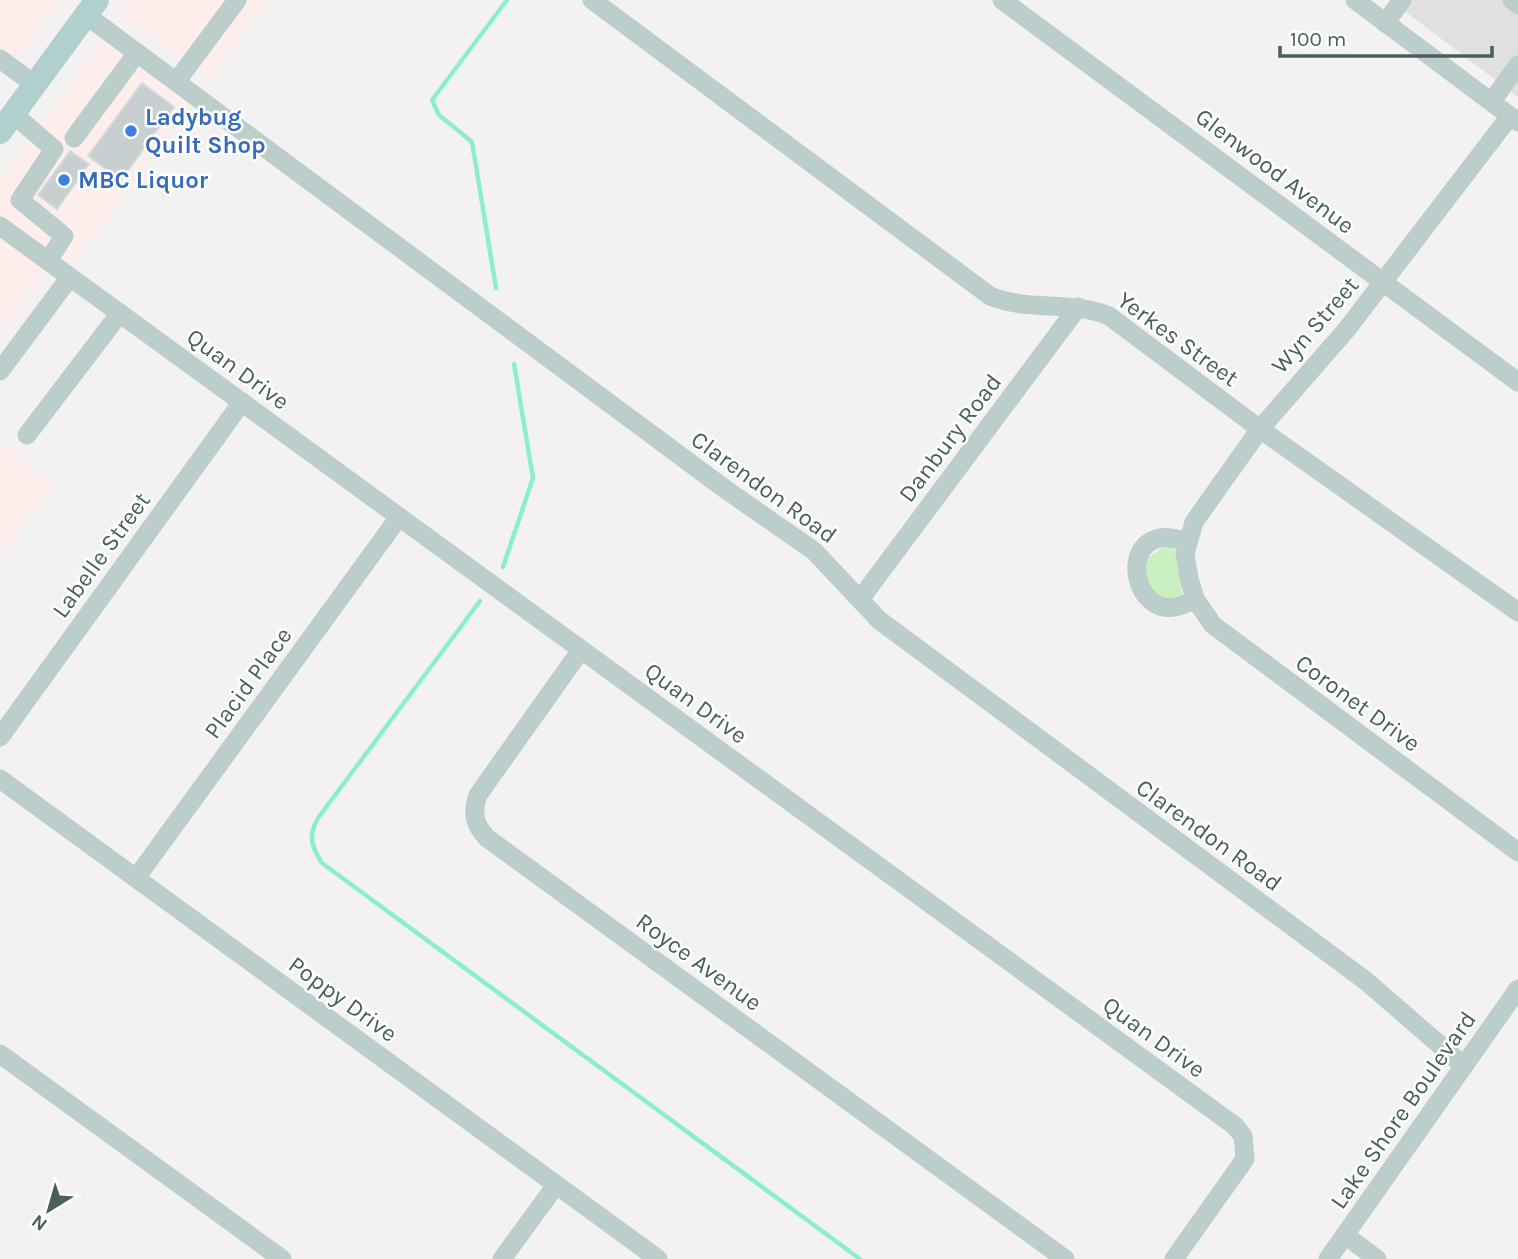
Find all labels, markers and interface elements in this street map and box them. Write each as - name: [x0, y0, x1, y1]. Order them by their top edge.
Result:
- scale bar: [1280, 14, 1492, 58]
- text: 100 m: [1290, 27, 1347, 51]
- street label: Glenwood Avenue: [1190, 102, 1360, 240]
- place label: Ladybug Quilt Shop: [145, 103, 266, 159]
- marker: Ladybug Quilt Shop: [123, 123, 139, 139]
- place label: MBC Liquor: [78, 166, 209, 194]
- marker: MBC Liquor: [56, 172, 72, 188]
- street label: Wyn Street: [1265, 271, 1365, 379]
- street label: Yerkes Street: [1112, 286, 1244, 392]
- street label: Quan Drive: [181, 323, 295, 415]
- street label: Danbury Road: [893, 368, 1007, 508]
- street label: Clarendon Road: [686, 425, 842, 549]
- street label: Labelle Street: [46, 487, 156, 623]
- street label: Placid Place: [198, 622, 298, 744]
- street label: Coronet Drive: [1290, 648, 1426, 758]
- street label: Quan Drive: [639, 657, 753, 749]
- street label: Clarendon Road: [1131, 773, 1287, 897]
- street label: Royce Avenue: [631, 907, 767, 1017]
- street label: Poppy Drive: [283, 950, 403, 1048]
- street label: Quan Drive: [1097, 991, 1211, 1083]
- street label: Lake Shore Boulevard: [1324, 1006, 1482, 1214]
- north arrow: [14, 1175, 84, 1245]
- text: N: [27, 1210, 51, 1236]

